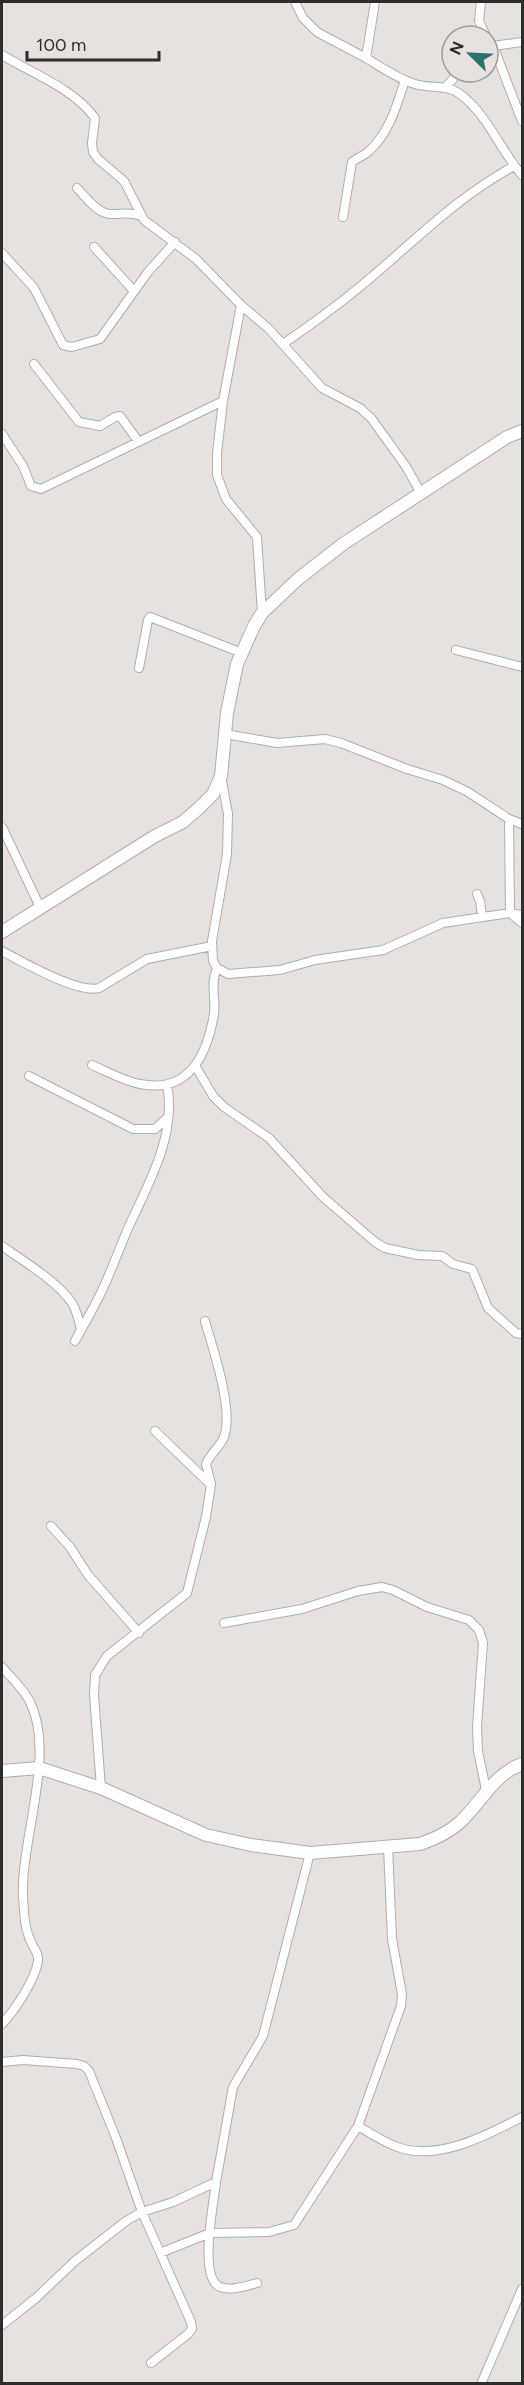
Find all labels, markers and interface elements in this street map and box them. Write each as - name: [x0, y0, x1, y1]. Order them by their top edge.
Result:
- scale bar: [27, 24, 159, 62]
- north arrow: [440, 24, 500, 84]
- text: 100 m: [36, 34, 86, 56]
- text: N: [446, 39, 468, 58]

